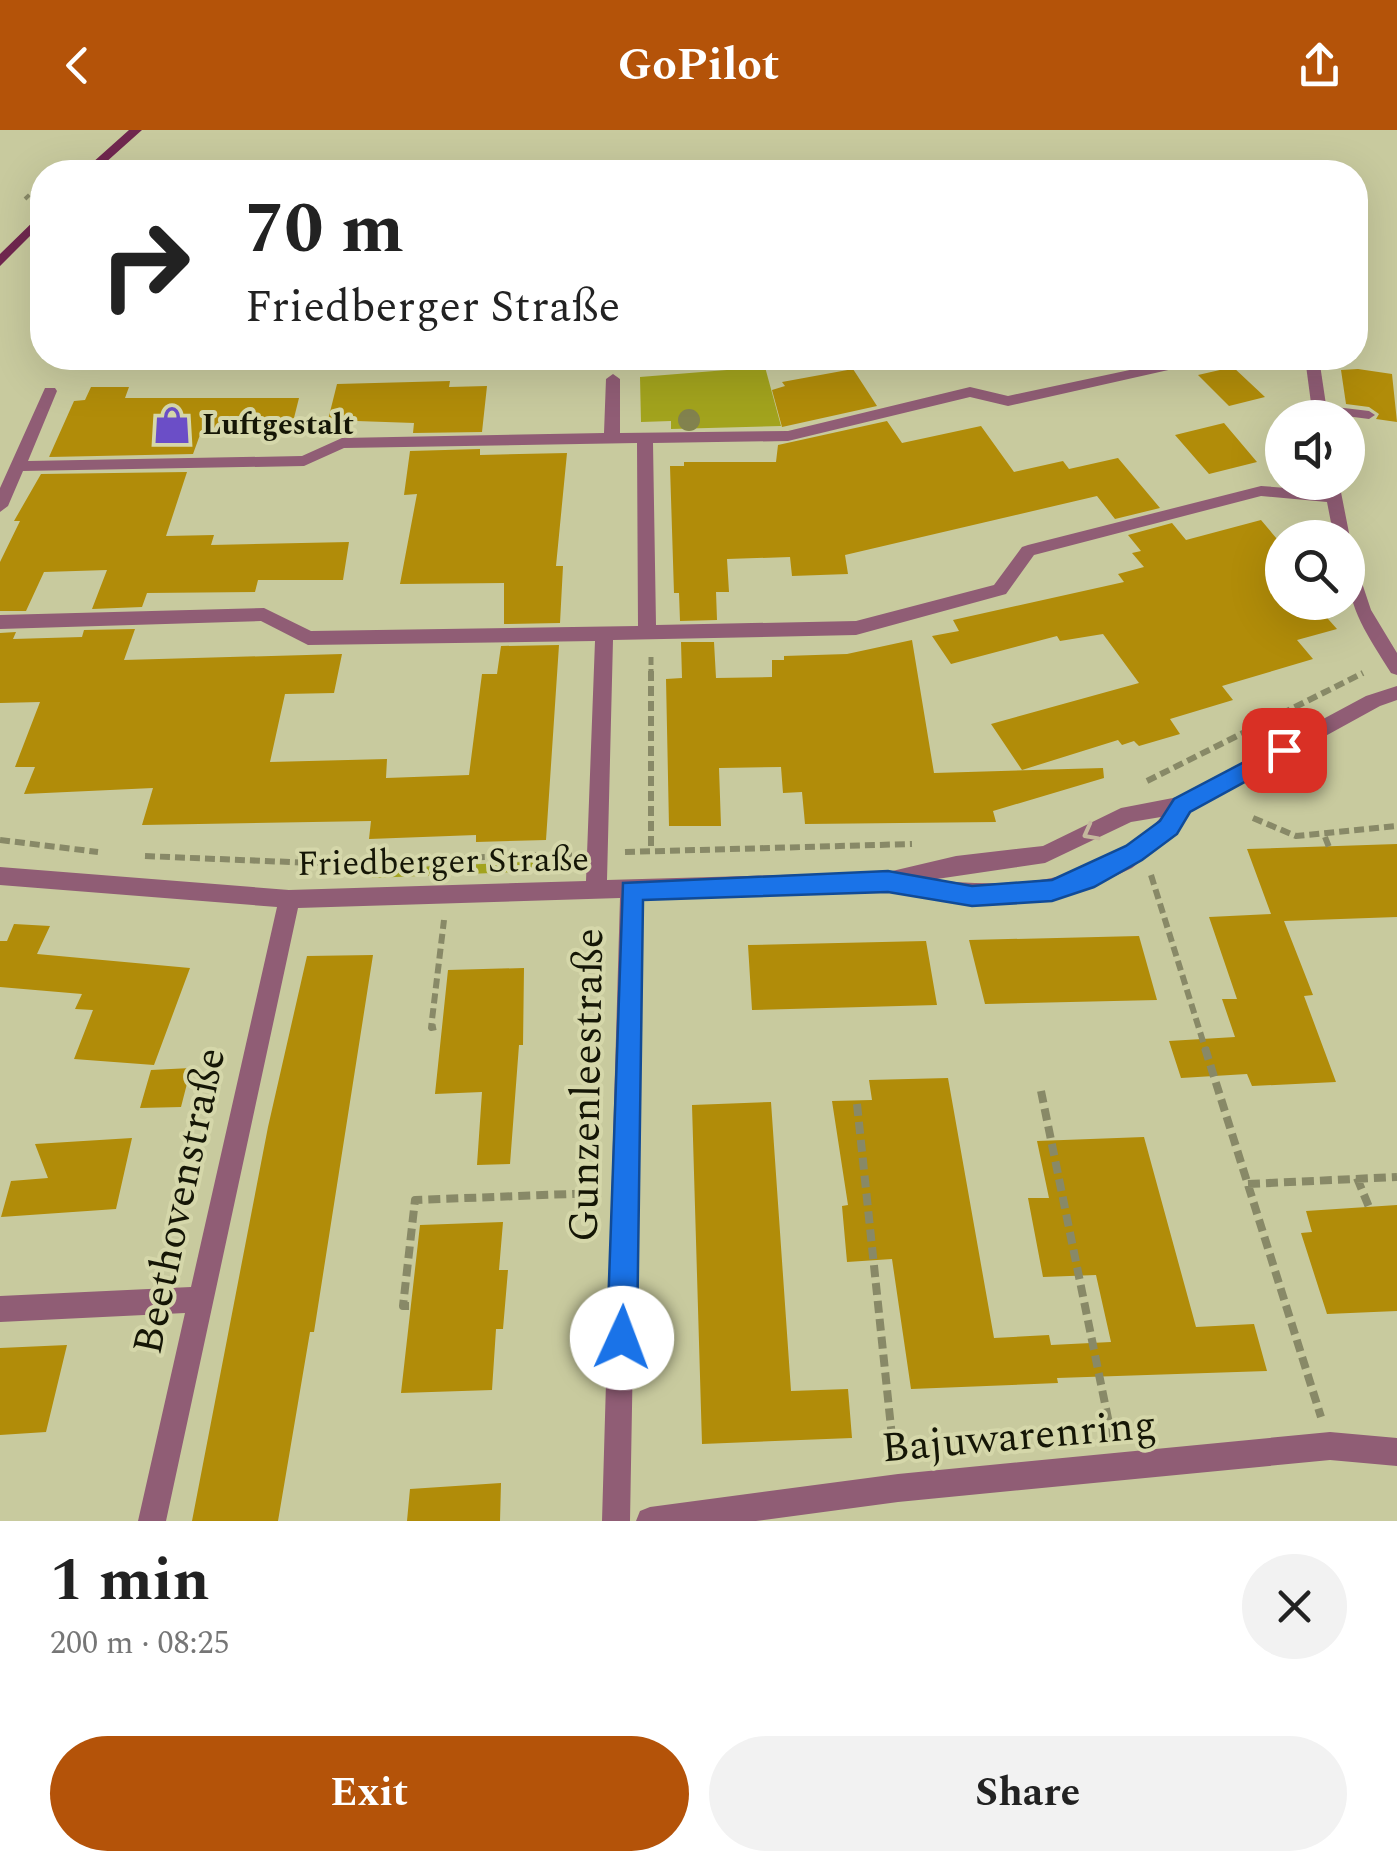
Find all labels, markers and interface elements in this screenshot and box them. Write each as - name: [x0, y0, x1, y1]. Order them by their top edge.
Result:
- text: GoPilot: [618, 31, 779, 100]
- icon: back: [50, 38, 105, 93]
- icon: share: [1292, 38, 1347, 93]
- text: 70 m: [245, 177, 404, 283]
- icon: right: [80, 200, 210, 330]
- text: Friedberger Straße: [245, 273, 620, 342]
- map controls: [1265, 400, 1365, 620]
- button: sound: [1265, 400, 1365, 500]
- place label: Luftgestalt: [202, 402, 354, 448]
- shop icon: Luftgestalt: [151, 404, 193, 446]
- button: search: [1265, 520, 1365, 620]
- pin: [1242, 708, 1327, 793]
- icon: arrive: [1257, 723, 1312, 778]
- one-way arrow: [1082, 821, 1101, 840]
- street label: Friedberger Straße: [297, 833, 589, 891]
- street label: Gunzenleestraße: [553, 927, 621, 1243]
- street label: Beethovenstraße: [117, 1042, 243, 1360]
- position arrow: [570, 1286, 674, 1390]
- street label: Bajuwarenring: [879, 1394, 1159, 1480]
- text: 1 min: [50, 1535, 210, 1627]
- button: close: [1242, 1554, 1347, 1659]
- text: 200 m · 08:25: [50, 1619, 230, 1668]
- button: Exit: [50, 1736, 689, 1851]
- button: Share: [709, 1736, 1347, 1851]

